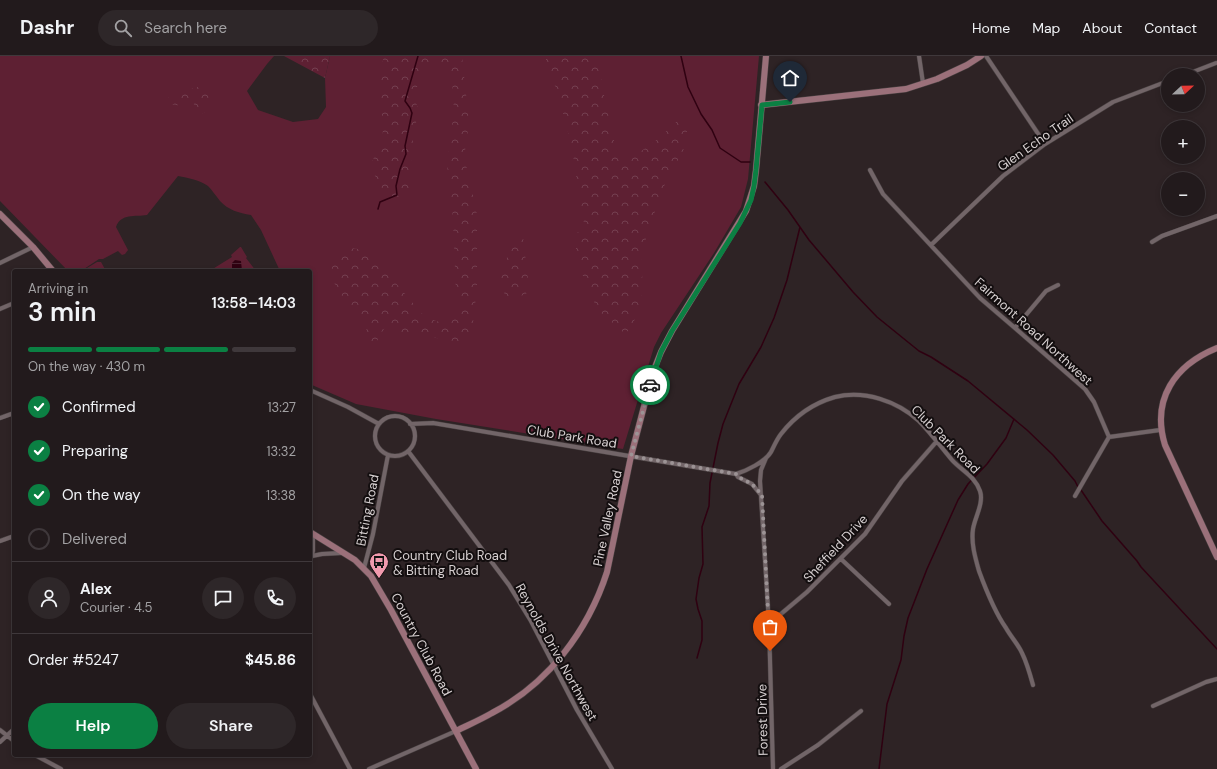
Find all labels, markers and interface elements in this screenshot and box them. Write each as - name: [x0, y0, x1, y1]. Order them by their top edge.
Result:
- search box: [98, 10, 378, 46]
- text: Dashr: [20, 15, 74, 40]
- icon: search: [112, 17, 134, 39]
- text: Search here: [144, 18, 227, 38]
- text: Home: [972, 19, 1010, 37]
- text: Map: [1032, 19, 1060, 37]
- text: About: [1082, 19, 1122, 37]
- text: Contact: [1144, 19, 1197, 37]
- pin: [773, 61, 807, 102]
- icon: home: [779, 67, 801, 89]
- north arrow: [1161, 68, 1205, 112]
- map controls: [1161, 68, 1205, 216]
- street label: Glen Echo Trail: [994, 110, 1077, 175]
- button: +: [1161, 120, 1205, 164]
- button: −: [1161, 172, 1205, 216]
- street label: Fairmont Road Northwest: [971, 274, 1096, 389]
- text: Arriving in: [28, 280, 88, 297]
- text: 13:58–14:03: [211, 293, 296, 313]
- text: 3 min: [28, 295, 97, 329]
- text: On the way · 430 m: [28, 358, 145, 375]
- courier: [630, 365, 670, 405]
- icon: car: [639, 374, 661, 396]
- icon: check: [28, 396, 50, 418]
- text: Confirmed: [62, 397, 136, 417]
- text: 13:27: [267, 399, 296, 416]
- street label: Club Park Road: [908, 401, 984, 477]
- street label: Club Park Road: [526, 421, 618, 452]
- icon: check: [28, 440, 50, 462]
- text: Preparing: [62, 441, 128, 461]
- text: 13:32: [266, 443, 296, 460]
- street label: Pine Valley Road: [589, 468, 626, 568]
- street label: Bitting Road: [352, 473, 383, 547]
- icon: check: [28, 484, 50, 506]
- text: On the way: [62, 485, 141, 505]
- text: 13:38: [266, 487, 296, 504]
- street label: Sheffield Drive: [800, 511, 871, 586]
- text: Delivered: [62, 529, 127, 549]
- place label: Country Club Road & Bitting Road: [393, 547, 507, 579]
- bus stop icon: Country Club Road & Bitting Road: [368, 551, 390, 579]
- button: person: [28, 577, 70, 619]
- button: chat: [202, 577, 244, 619]
- button: phone: [254, 577, 296, 619]
- text: Alex: [80, 579, 112, 599]
- street label: Reynolds Drive Northwest: [512, 581, 601, 724]
- street label: Country Club Road: [387, 590, 456, 699]
- text: Courier · 4.5: [80, 599, 153, 616]
- pin: [753, 610, 787, 651]
- icon: bag: [759, 616, 781, 638]
- text: Order #5247: [28, 650, 119, 670]
- text: $45.86: [245, 650, 296, 670]
- street label: Forest Drive: [753, 684, 772, 756]
- button: Help: [28, 703, 158, 749]
- button: Share: [166, 703, 296, 749]

